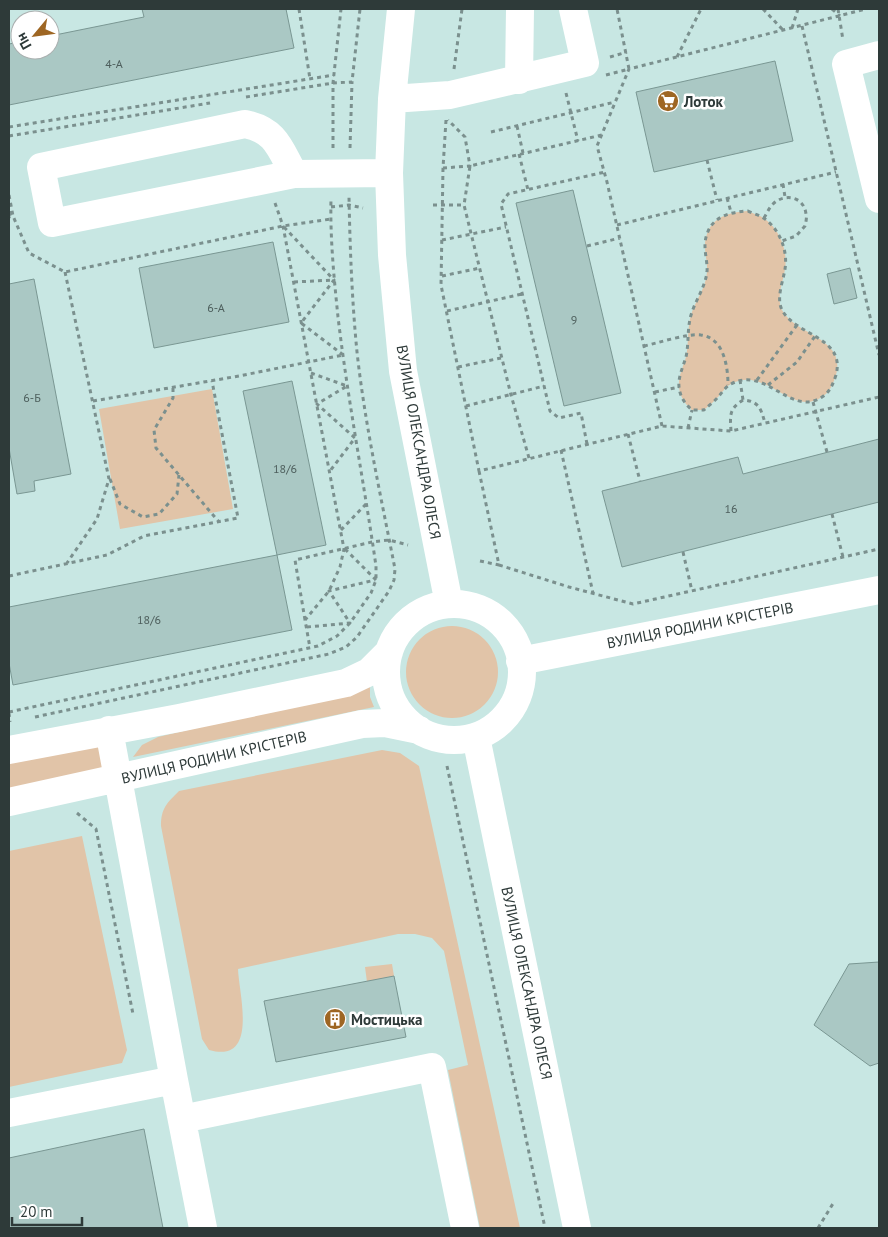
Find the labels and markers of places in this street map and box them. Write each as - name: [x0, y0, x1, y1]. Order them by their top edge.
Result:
- supermarket icon: Лоток: [656, 89, 680, 113]
- place label: Лоток: [683, 92, 723, 111]
- building icon: Мостицька: [323, 1007, 347, 1031]
- place label: Мостицька: [351, 1010, 422, 1029]

